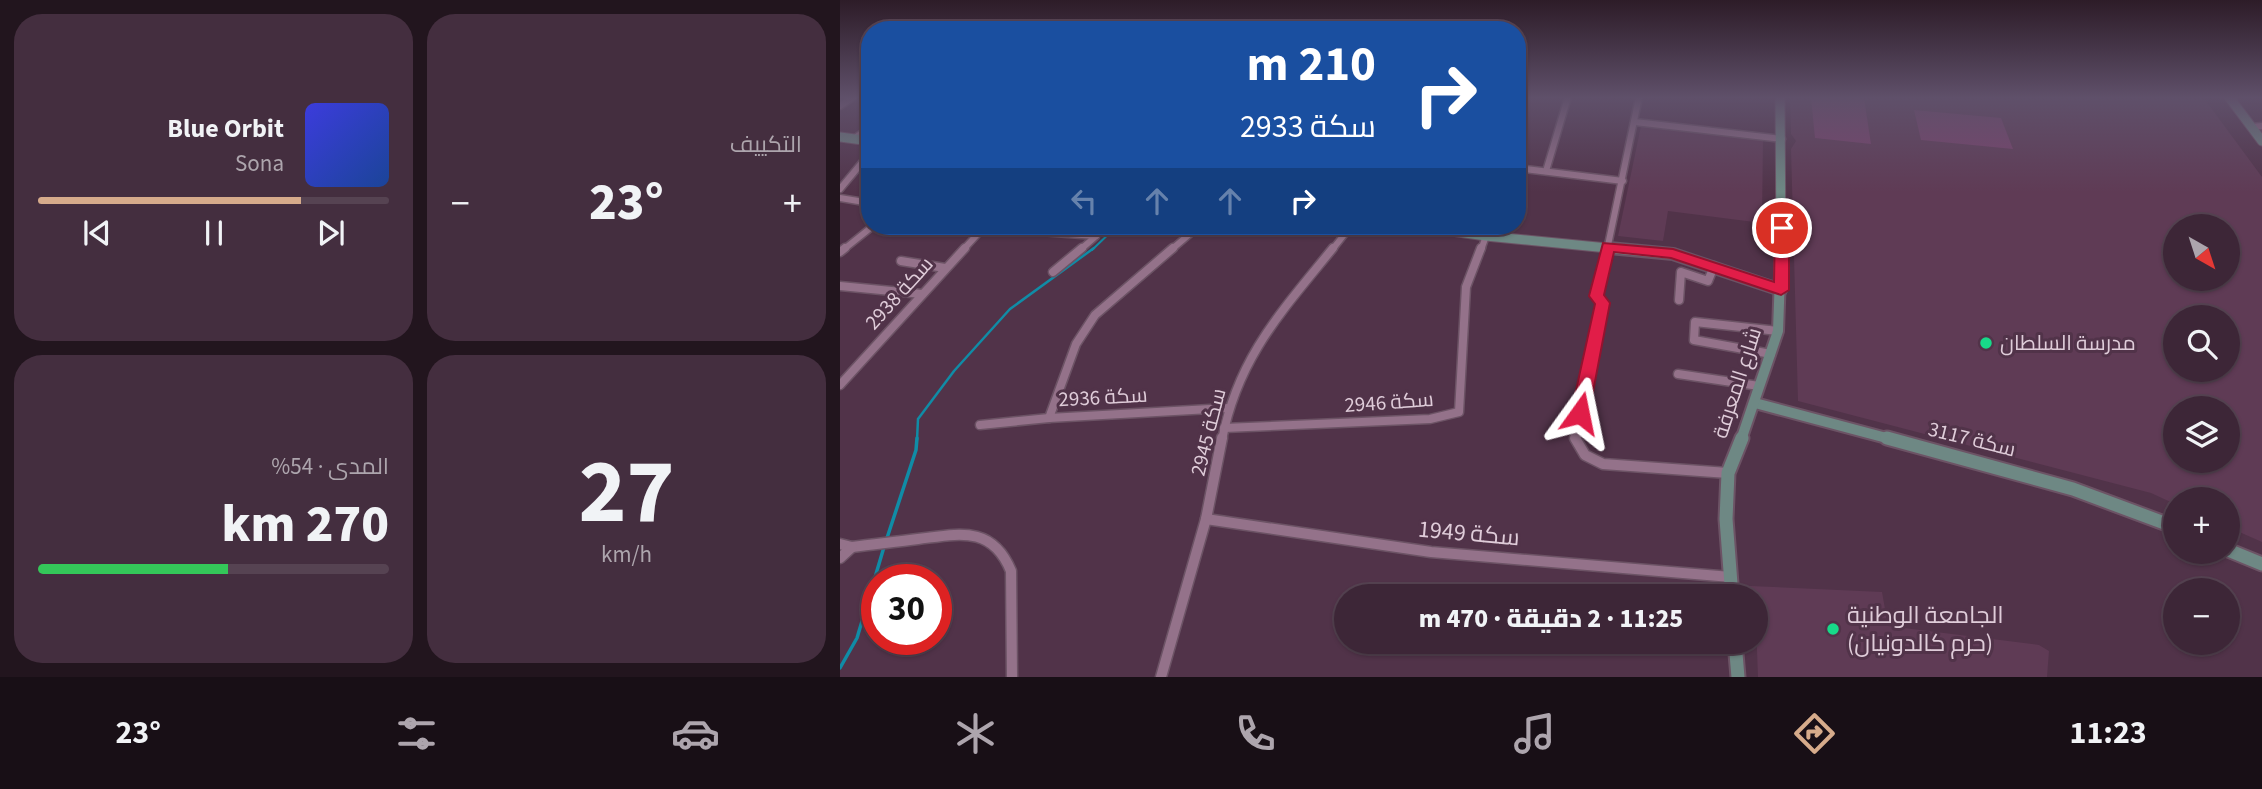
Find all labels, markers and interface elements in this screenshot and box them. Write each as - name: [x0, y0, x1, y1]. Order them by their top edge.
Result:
- text: 210 m: [1247, 30, 1376, 100]
- icon: right: [1400, 49, 1491, 140]
- text: سكة 2933: [1240, 104, 1376, 150]
- text: Blue Orbit: [167, 110, 284, 147]
- text: التكييف: [730, 128, 802, 161]
- text: Sona: [235, 147, 284, 180]
- text: 23°: [589, 166, 664, 240]
- text: −: [451, 177, 470, 231]
- text: +: [783, 177, 802, 231]
- icon: left: [1065, 182, 1103, 220]
- icon: ahead: [1138, 182, 1176, 220]
- icon: ahead: [1211, 182, 1249, 220]
- icon: right: [1284, 182, 1322, 220]
- pin: [1752, 198, 1812, 258]
- icon: arrive: [1763, 209, 1801, 247]
- icon: previous: [78, 214, 116, 252]
- icon: pause: [195, 214, 233, 252]
- icon: next: [312, 214, 350, 252]
- north arrow: [2163, 214, 2240, 290]
- map controls: [2163, 214, 2240, 655]
- street label: سكة 2938: [858, 250, 940, 336]
- button: search: [2163, 305, 2240, 382]
- street label: شارع المعرفة: [1705, 324, 1769, 442]
- place label: مدرسة السلطان: [2000, 328, 2136, 358]
- marker: مدرسة السلطان: [1978, 335, 1994, 351]
- position arrow: [1543, 376, 1617, 450]
- street label: سكة 2936: [1058, 380, 1148, 414]
- street label: سكة 2946: [1343, 384, 1435, 420]
- street label: سكة 2945: [1183, 385, 1233, 479]
- button: layers: [2163, 396, 2240, 473]
- street label: سكة 3117: [1925, 414, 2019, 464]
- text: 27: [578, 428, 675, 557]
- text: المدى · 54%: [271, 450, 389, 483]
- button: +: [2163, 487, 2240, 564]
- text: 270 km: [221, 488, 389, 562]
- street label: سكة 1949: [1417, 512, 1521, 555]
- text: km/h: [601, 538, 652, 571]
- speed limit sign: 30: [861, 564, 952, 655]
- button: −: [2163, 578, 2240, 655]
- place label: الجامعة الوطنية (حرم كالدونيان): [1847, 598, 2004, 661]
- text: 11:25 · 2 دقيقة · 470 m: [1419, 600, 1683, 637]
- marker: الجامعة الوطنية (حرم كالدونيان): [1825, 621, 1841, 637]
- icon: filters: [392, 709, 441, 758]
- icon: car: [671, 709, 720, 758]
- icon: climate: [951, 709, 1000, 758]
- icon: phone: [1231, 709, 1280, 758]
- icon: music: [1510, 709, 1559, 758]
- icon: directions: [1790, 709, 1839, 758]
- text: 23°: [115, 710, 161, 756]
- text: 11:23: [2069, 710, 2147, 756]

